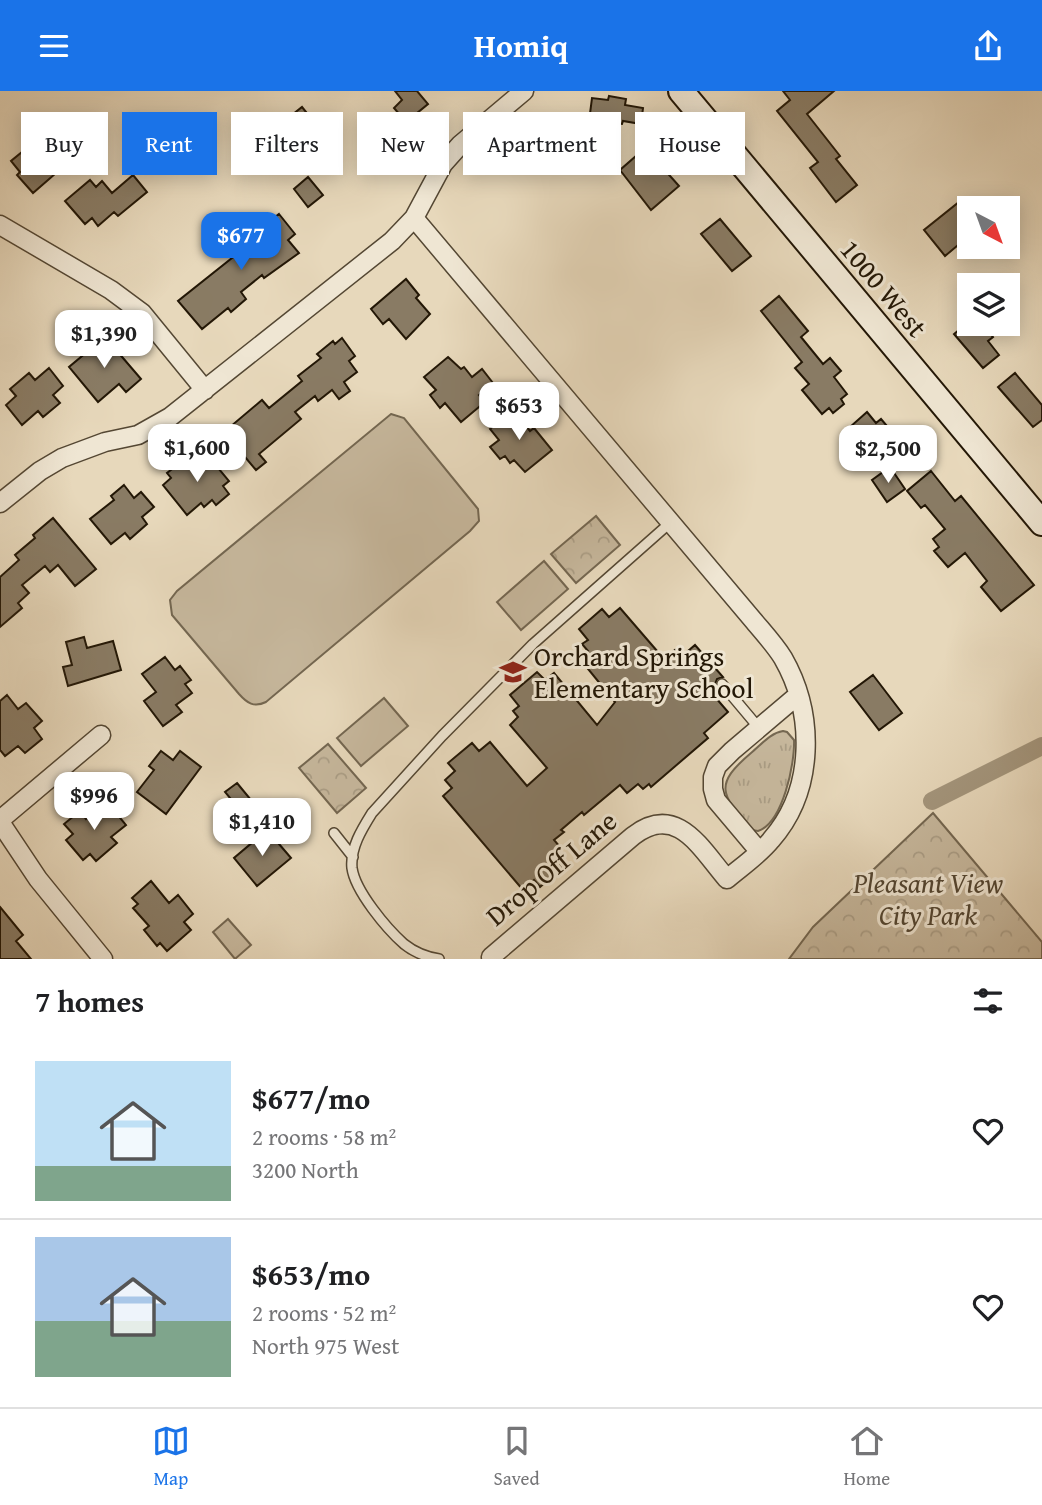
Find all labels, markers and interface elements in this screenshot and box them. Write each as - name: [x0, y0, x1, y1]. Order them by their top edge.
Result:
- text: Homiq: [474, 22, 568, 69]
- icon: menu: [35, 27, 73, 65]
- icon: share: [969, 27, 1007, 65]
- chip: Buy: [21, 112, 108, 175]
- chip: Rent: [122, 112, 217, 175]
- chip: Filters: [231, 112, 343, 175]
- chip: New: [357, 112, 449, 175]
- chip: Apartment: [463, 112, 621, 175]
- chip: House: [635, 112, 745, 175]
- north arrow: [957, 196, 1020, 259]
- map controls: [957, 196, 1020, 336]
- pin: $677: [200, 213, 282, 272]
- text: $677: [217, 218, 265, 251]
- street label: 1000 West: [831, 230, 938, 346]
- button: layers: [957, 273, 1020, 336]
- pin: $1,390: [47, 310, 161, 370]
- text: $1,390: [71, 316, 137, 349]
- pin: $653: [478, 383, 560, 442]
- text: $653: [495, 388, 543, 421]
- pin: $1,600: [140, 425, 254, 484]
- pin: $2,500: [831, 425, 945, 485]
- text: $1,600: [164, 430, 230, 463]
- text: $2,500: [855, 431, 921, 464]
- place label: Orchard Springs Elementary School: [534, 635, 754, 708]
- school or university icon: Orchard Springs Elementary School: [498, 657, 528, 687]
- pin: $996: [53, 773, 135, 832]
- text: $996: [70, 778, 118, 811]
- pin: $1,410: [205, 799, 319, 858]
- street label: Drop Off Lane: [476, 800, 625, 935]
- text: $1,410: [229, 804, 295, 837]
- park label: Pleasant View City Park: [852, 862, 1003, 935]
- text: 7 homes: [35, 979, 144, 1023]
- icon: filters: [969, 982, 1007, 1020]
- text: $677/mo: [252, 1076, 370, 1120]
- icon: home: [91, 1089, 175, 1173]
- icon: heart: [969, 1112, 1007, 1150]
- text: 2 rooms · 58 m²: [252, 1120, 396, 1153]
- text: 3200 North: [252, 1153, 359, 1186]
- text: $653/mo: [252, 1252, 370, 1296]
- icon: home: [91, 1265, 175, 1349]
- icon: heart: [969, 1288, 1007, 1326]
- text: 2 rooms · 52 m²: [252, 1296, 396, 1329]
- text: North 975 West: [252, 1329, 399, 1362]
- tab: Map: [152, 1422, 190, 1492]
- tab: Saved: [494, 1422, 540, 1492]
- tab: Home: [843, 1422, 890, 1492]

